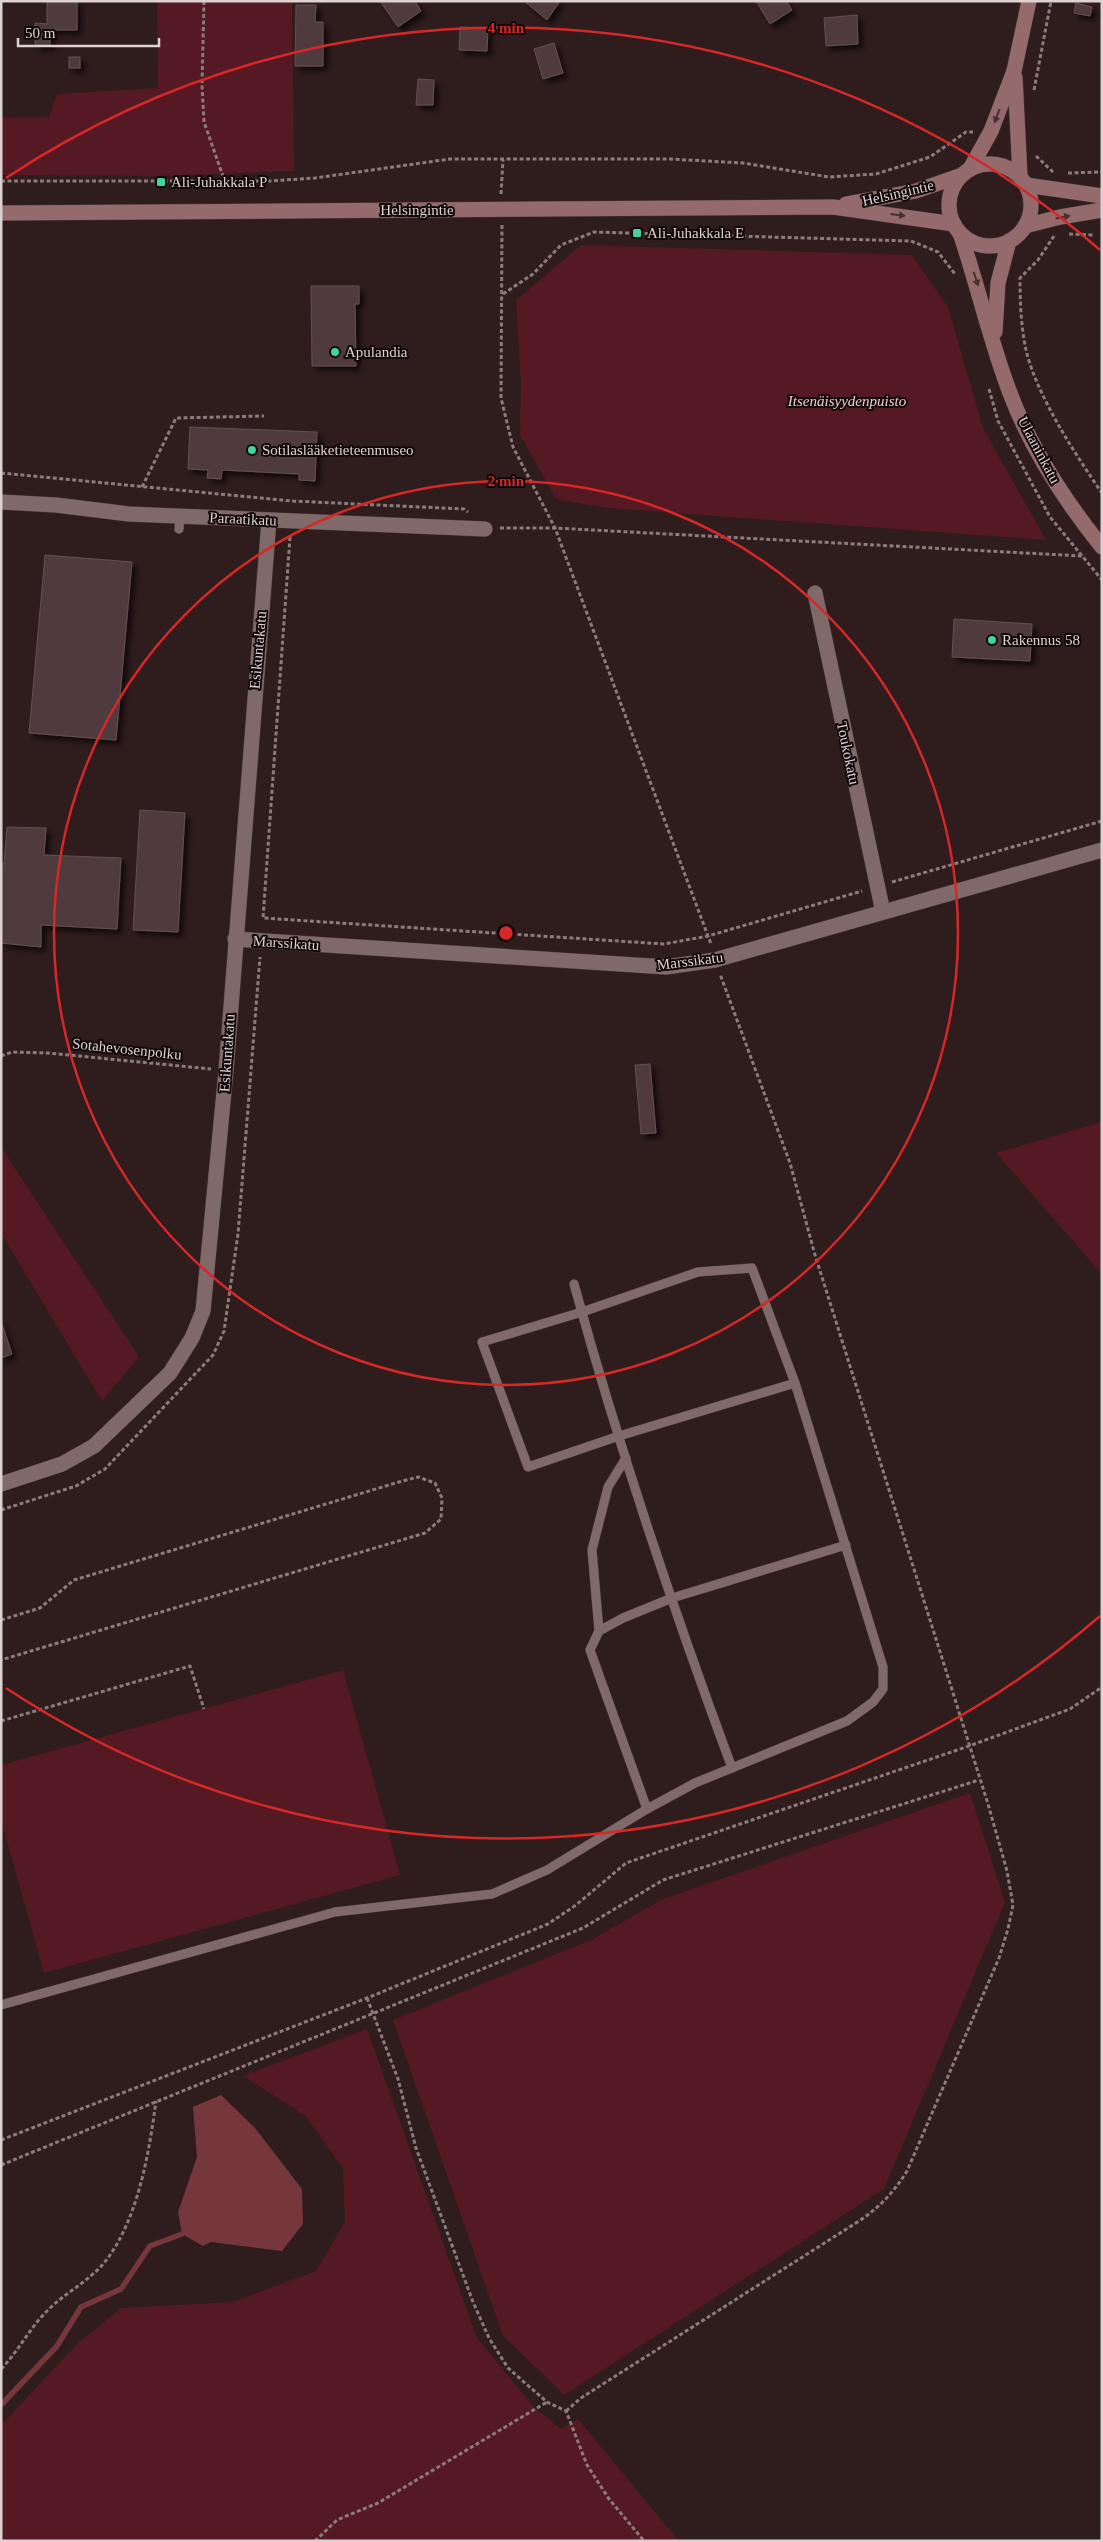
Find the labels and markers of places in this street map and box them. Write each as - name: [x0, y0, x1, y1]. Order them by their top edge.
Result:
- place label: Ali-Juhakkala P: [171, 174, 267, 190]
- marker: Ali-Juhakkala P: [155, 176, 167, 188]
- place label: Ali-Juhakkala E: [647, 225, 744, 241]
- marker: Ali-Juhakkala E: [631, 227, 643, 239]
- place label: Apulandia: [345, 344, 408, 360]
- marker: Apulandia: [329, 346, 341, 358]
- place label: Sotilaslääketieteenmuseo: [262, 442, 414, 458]
- marker: Sotilaslääketieteenmuseo: [246, 444, 258, 456]
- place label: Rakennus 58: [1002, 632, 1080, 648]
- marker: Rakennus 58: [986, 634, 998, 646]
- centre of rings: [497, 924, 515, 942]

